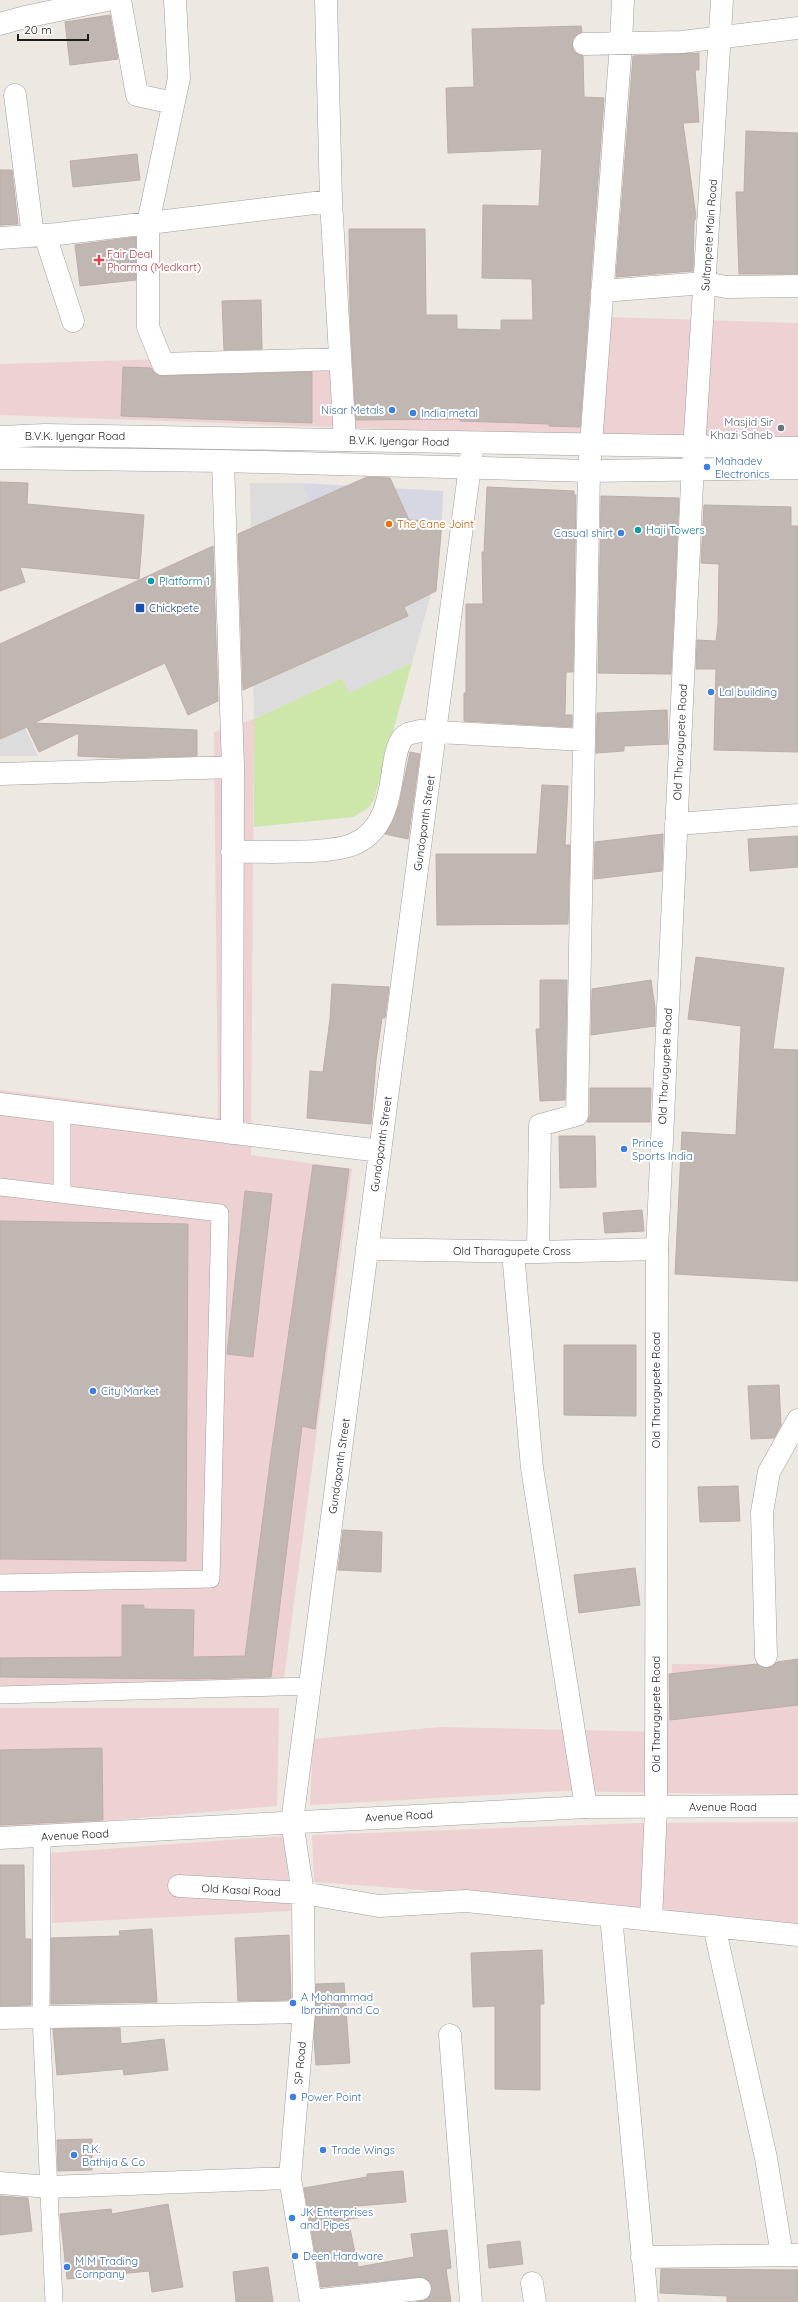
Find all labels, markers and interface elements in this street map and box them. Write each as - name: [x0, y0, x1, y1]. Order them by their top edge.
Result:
- scale bar: [18, 16, 88, 42]
- text: 20 m: [24, 22, 52, 37]
- street label: Sultanpete Main Road: [698, 179, 720, 291]
- place label: Fair Deal Pharma (Medkart): [107, 247, 201, 274]
- marker: Fair Deal Pharma (Medkart): [94, 255, 104, 265]
- place label: Nisar Metals: [321, 403, 384, 417]
- marker: Nisar Metals: [387, 405, 397, 415]
- place label: India metal: [421, 406, 478, 420]
- marker: India metal: [408, 408, 418, 418]
- place label: Masjid Sir Khazi Saheb: [710, 415, 774, 442]
- marker: Masjid Sir Khazi Saheb: [776, 423, 786, 433]
- street label: B.V.K. Iyengar Road: [25, 429, 125, 443]
- street label: B.V.K. Iyengar Road: [349, 433, 449, 449]
- place label: Mahadev Electronics: [715, 454, 770, 481]
- marker: Mahadev Electronics: [702, 462, 712, 472]
- place label: The Cane Joint: [397, 517, 474, 531]
- marker: The Cane Joint: [384, 519, 394, 529]
- place label: Haji Towers: [646, 523, 705, 537]
- marker: Haji Towers: [633, 525, 643, 535]
- place label: Casual shirt: [554, 526, 613, 540]
- marker: Casual shirt: [616, 528, 626, 538]
- place label: Platform 1: [159, 574, 210, 588]
- marker: Platform 1: [146, 576, 156, 586]
- place label: Chickpete: [149, 601, 199, 615]
- marker: Chickpete: [134, 602, 146, 614]
- street label: Old Tharugupete Road: [670, 683, 690, 801]
- place label: Lal building: [719, 685, 777, 699]
- marker: Lal building: [706, 687, 716, 697]
- street label: Gundopanth Street: [410, 774, 438, 872]
- street label: Old Tharugupete Road: [655, 1007, 675, 1125]
- street label: Gundopanth Street: [367, 1095, 395, 1193]
- place label: Prince Sports India: [632, 1136, 693, 1163]
- marker: Prince Sports India: [619, 1144, 629, 1154]
- street label: Old Tharagupete Cross: [453, 1244, 571, 1258]
- street label: Old Tharugupete Road: [649, 1332, 663, 1448]
- place label: City Market: [101, 1384, 159, 1398]
- marker: City Market: [88, 1386, 98, 1396]
- street label: Gundopanth Street: [325, 1417, 353, 1515]
- street label: Old Tharugupete Road: [649, 1656, 663, 1772]
- street label: Avenue Road: [689, 1800, 757, 1814]
- street label: Avenue Road: [365, 1807, 433, 1825]
- street label: Avenue Road: [41, 1826, 109, 1844]
- street label: Old Kasai Road: [201, 1881, 281, 1899]
- place label: A Mohammad Ibrahim and Co: [301, 1990, 380, 2017]
- marker: A Mohammad Ibrahim and Co: [288, 1998, 298, 2008]
- street label: SP Road: [291, 2041, 309, 2085]
- place label: Power Point: [301, 2090, 362, 2104]
- marker: Power Point: [288, 2092, 298, 2102]
- place label: R.K. Bathija & Co: [82, 2142, 145, 2169]
- place label: Trade Wings: [331, 2143, 395, 2157]
- marker: Trade Wings: [318, 2145, 328, 2155]
- marker: R.K. Bathija & Co: [69, 2150, 79, 2160]
- place label: JK Enterprises and Pipes: [300, 2205, 373, 2232]
- marker: JK Enterprises and Pipes: [287, 2213, 297, 2223]
- place label: Deen Hardware: [303, 2249, 383, 2263]
- marker: Deen Hardware: [290, 2251, 300, 2261]
- place label: M M Trading Company: [75, 2254, 138, 2281]
- marker: M M Trading Company: [62, 2262, 72, 2272]

